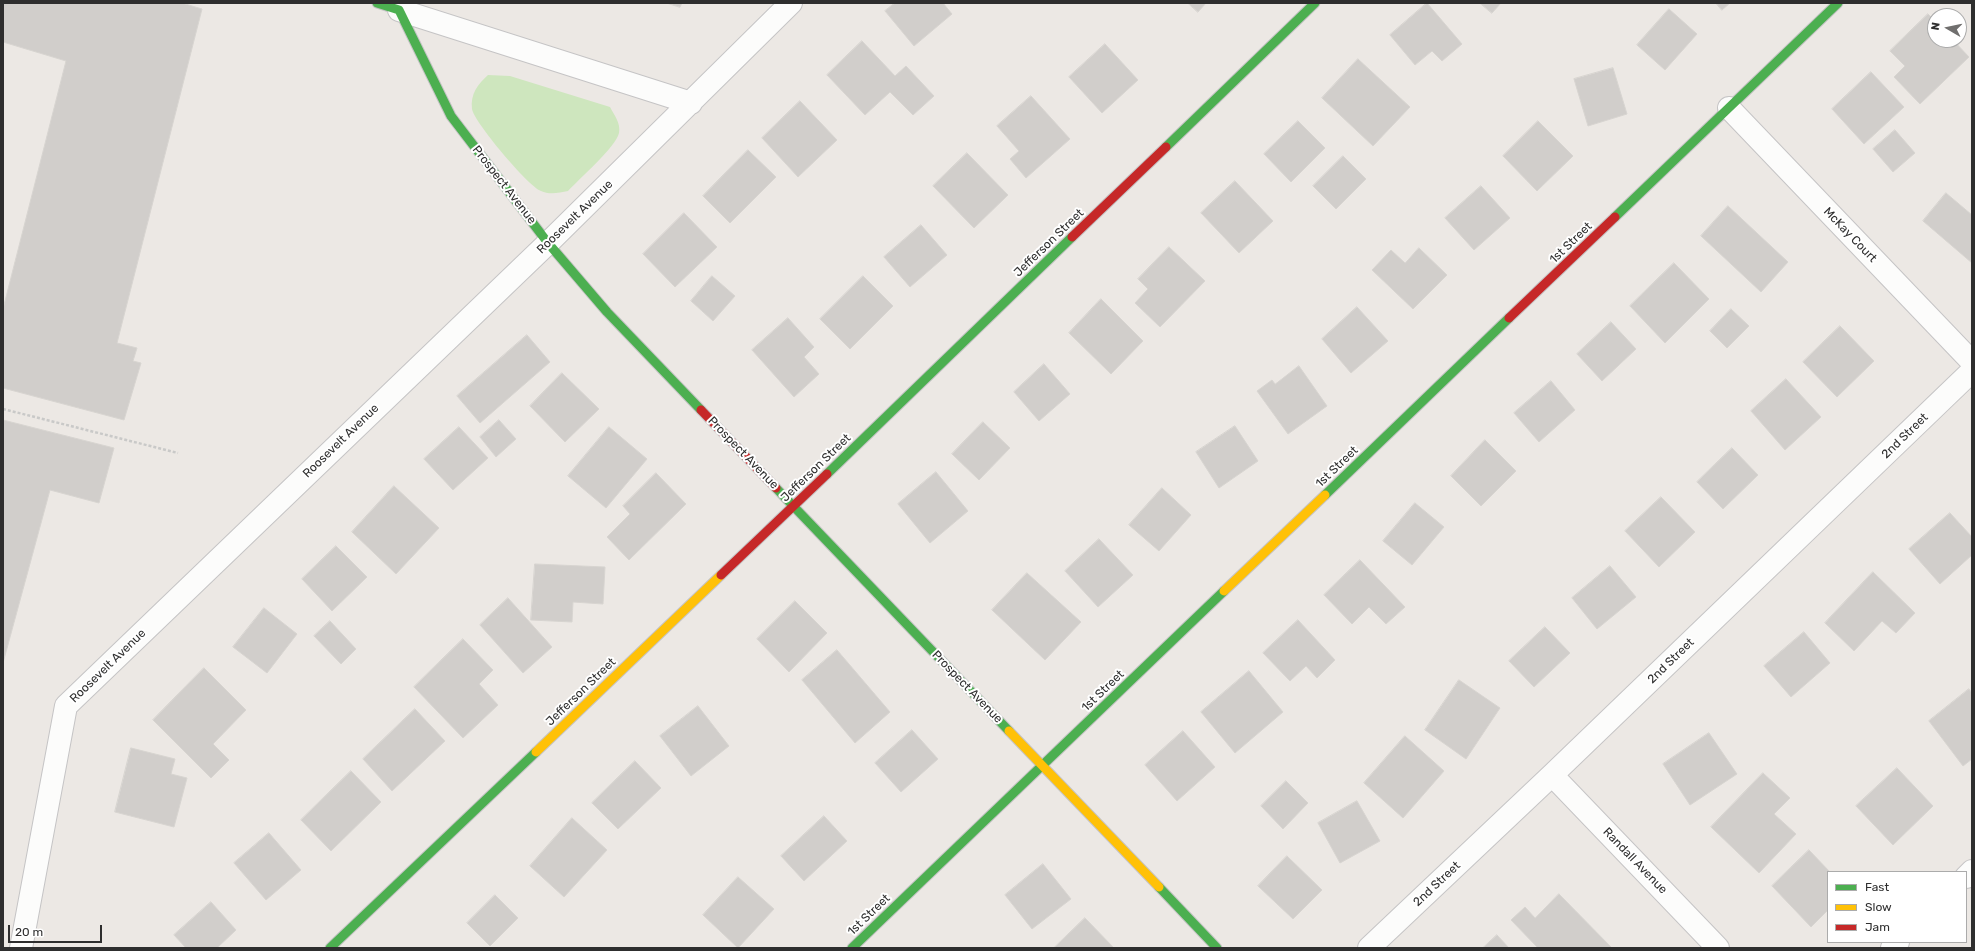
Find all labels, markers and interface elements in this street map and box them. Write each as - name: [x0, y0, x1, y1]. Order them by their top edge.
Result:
- north arrow: [1927, 8, 1967, 48]
- text: N: [1929, 21, 1943, 31]
- street label: Prospect Avenue: [469, 143, 539, 227]
- street label: Roosevelt Avenue: [534, 177, 616, 257]
- street label: McKay Court: [1820, 205, 1880, 265]
- street label: Jefferson Street: [1011, 206, 1087, 280]
- street label: 1st Street: [1547, 219, 1595, 267]
- street label: Roosevelt Avenue: [300, 401, 382, 481]
- street label: 2nd Street: [1879, 410, 1931, 462]
- street label: Prospect Avenue: [705, 414, 781, 492]
- street label: Jefferson Street: [778, 431, 854, 505]
- street label: 1st Street: [1313, 443, 1361, 491]
- street label: Roosevelt Avenue: [67, 626, 149, 706]
- street label: 2nd Street: [1645, 635, 1697, 687]
- street label: Prospect Avenue: [929, 648, 1005, 726]
- street label: Jefferson Street: [543, 655, 619, 729]
- street label: 1st Street: [1079, 667, 1127, 715]
- street label: Randall Avenue: [1600, 825, 1670, 897]
- street label: 2nd Street: [1410, 859, 1464, 909]
- legend: [1827, 871, 1967, 943]
- text: Fast: [1865, 880, 1889, 894]
- street label: 1st Street: [845, 891, 893, 939]
- text: Slow: [1865, 900, 1892, 914]
- scale bar: [10, 917, 104, 943]
- text: Jam: [1865, 920, 1890, 934]
- text: 20 m: [15, 925, 43, 939]

